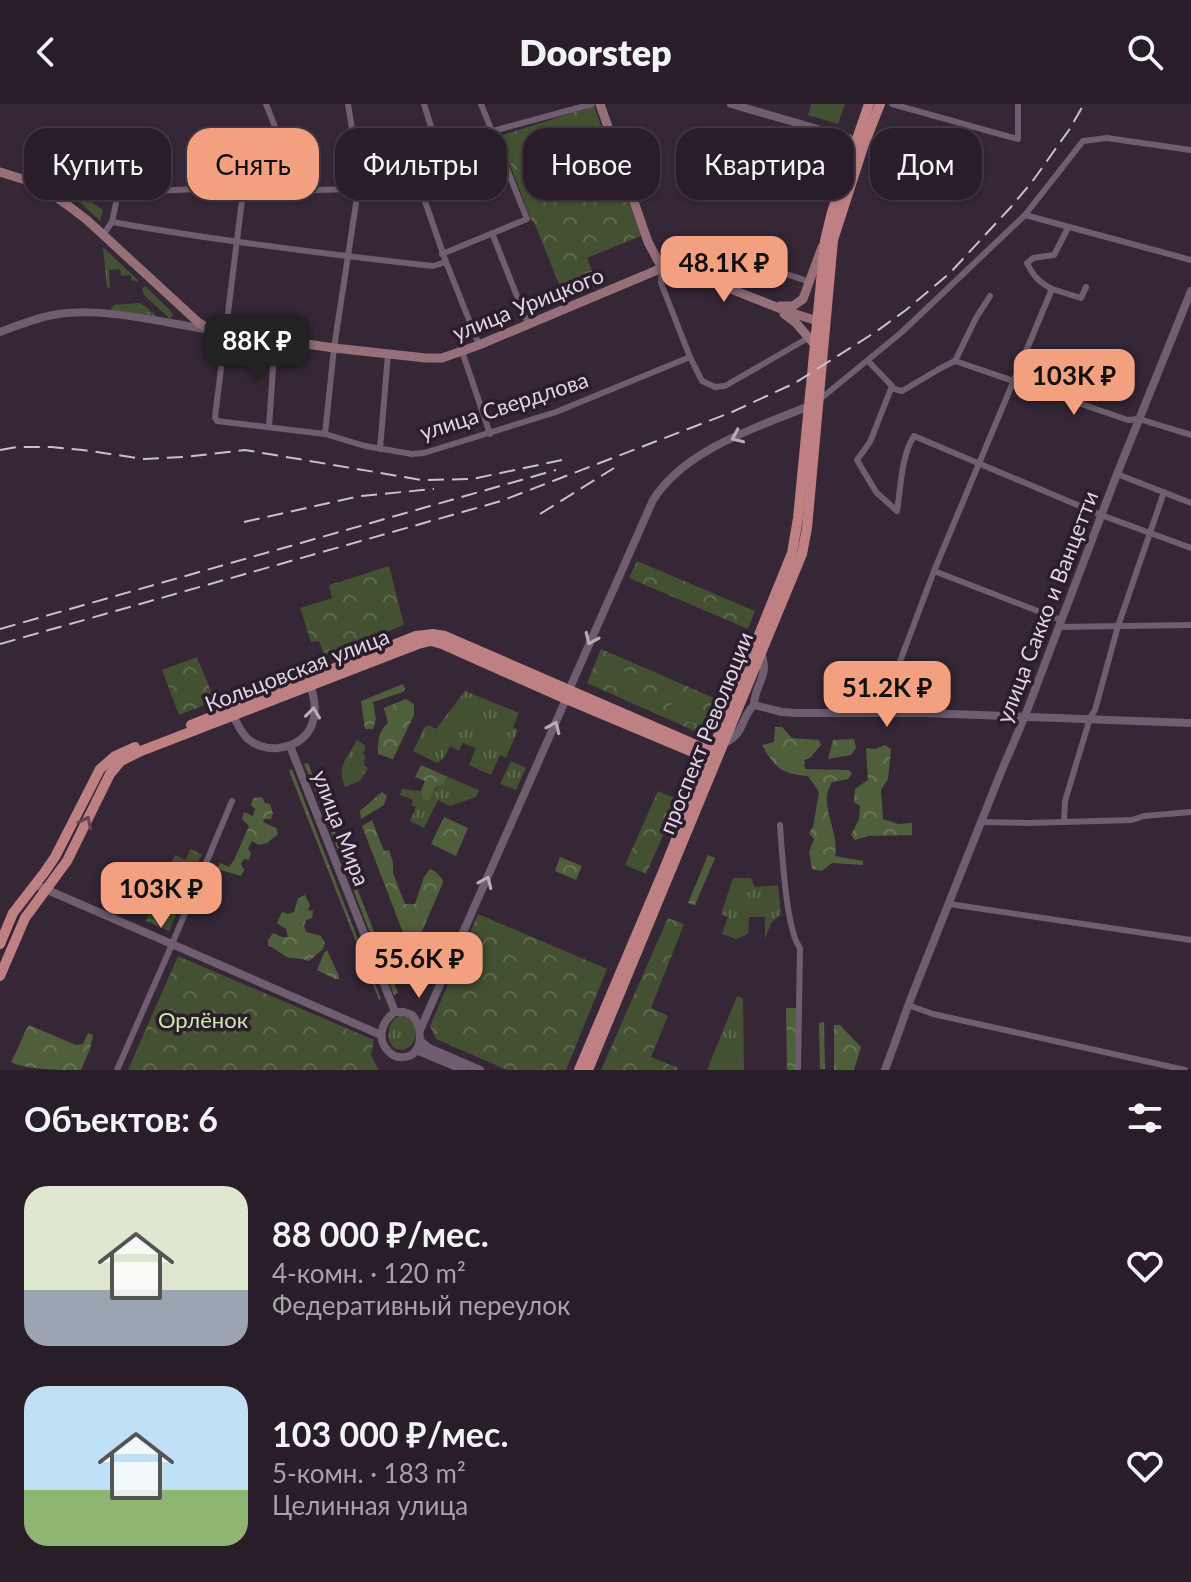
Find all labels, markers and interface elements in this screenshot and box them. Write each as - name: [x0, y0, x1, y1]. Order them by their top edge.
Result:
- icon: back: [24, 30, 68, 74]
- text: Doorstep: [519, 30, 672, 74]
- icon: search: [1123, 30, 1167, 74]
- chip: Купить: [24, 128, 171, 200]
- chip: Снять: [187, 128, 319, 200]
- chip: Фильтры: [335, 128, 507, 200]
- chip: Новое: [523, 128, 660, 200]
- chip: Квартира: [676, 128, 854, 200]
- chip: Дом: [870, 128, 982, 200]
- pin: 48.1K ₽: [650, 236, 798, 304]
- text: 48.1K ₽: [679, 246, 769, 278]
- street label: улица Урицкого: [448, 261, 607, 346]
- pin: 88K ₽: [201, 314, 313, 382]
- text: 88K ₽: [222, 324, 292, 356]
- pin: 103K ₽: [1009, 349, 1139, 417]
- text: 103K ₽: [1032, 359, 1116, 391]
- street label: улица Свердлова: [416, 366, 592, 445]
- one-way arrow: [731, 427, 745, 443]
- street label: улица Сакко и Ванцетти: [990, 487, 1103, 727]
- street label: Кольцовская улица: [201, 622, 393, 717]
- street label: проспект Революции: [653, 628, 758, 838]
- one-way arrow: [585, 631, 601, 646]
- pin: 51.2K ₽: [813, 661, 961, 729]
- text: 51.2K ₽: [842, 671, 932, 703]
- one-way arrow: [304, 706, 321, 719]
- one-way arrow: [545, 721, 561, 735]
- street label: улица Мира: [307, 766, 376, 890]
- one-way arrow: [76, 816, 92, 830]
- pin: 103K ₽: [96, 862, 226, 930]
- text: 103K ₽: [119, 872, 203, 904]
- one-way arrow: [476, 875, 492, 890]
- pin: 55.6K ₽: [345, 932, 493, 1000]
- text: 55.6K ₽: [374, 942, 464, 974]
- park label: Орлёнок: [158, 1006, 249, 1033]
- icon: filters: [1123, 1096, 1167, 1140]
- text: Объектов: 6: [24, 1098, 218, 1139]
- text: 88 000 ₽/мес.: [272, 1213, 489, 1254]
- icon: home: [88, 1218, 184, 1314]
- icon: heart: [1123, 1244, 1167, 1288]
- text: 4-комн. · 120 m²: [272, 1257, 466, 1289]
- text: Федеративный переулок: [272, 1289, 571, 1321]
- text: 103 000 ₽/мес.: [272, 1413, 508, 1454]
- icon: home: [88, 1418, 184, 1514]
- icon: heart: [1123, 1444, 1167, 1488]
- text: 5-комн. · 183 m²: [272, 1457, 466, 1489]
- text: Целинная улица: [272, 1489, 468, 1521]

